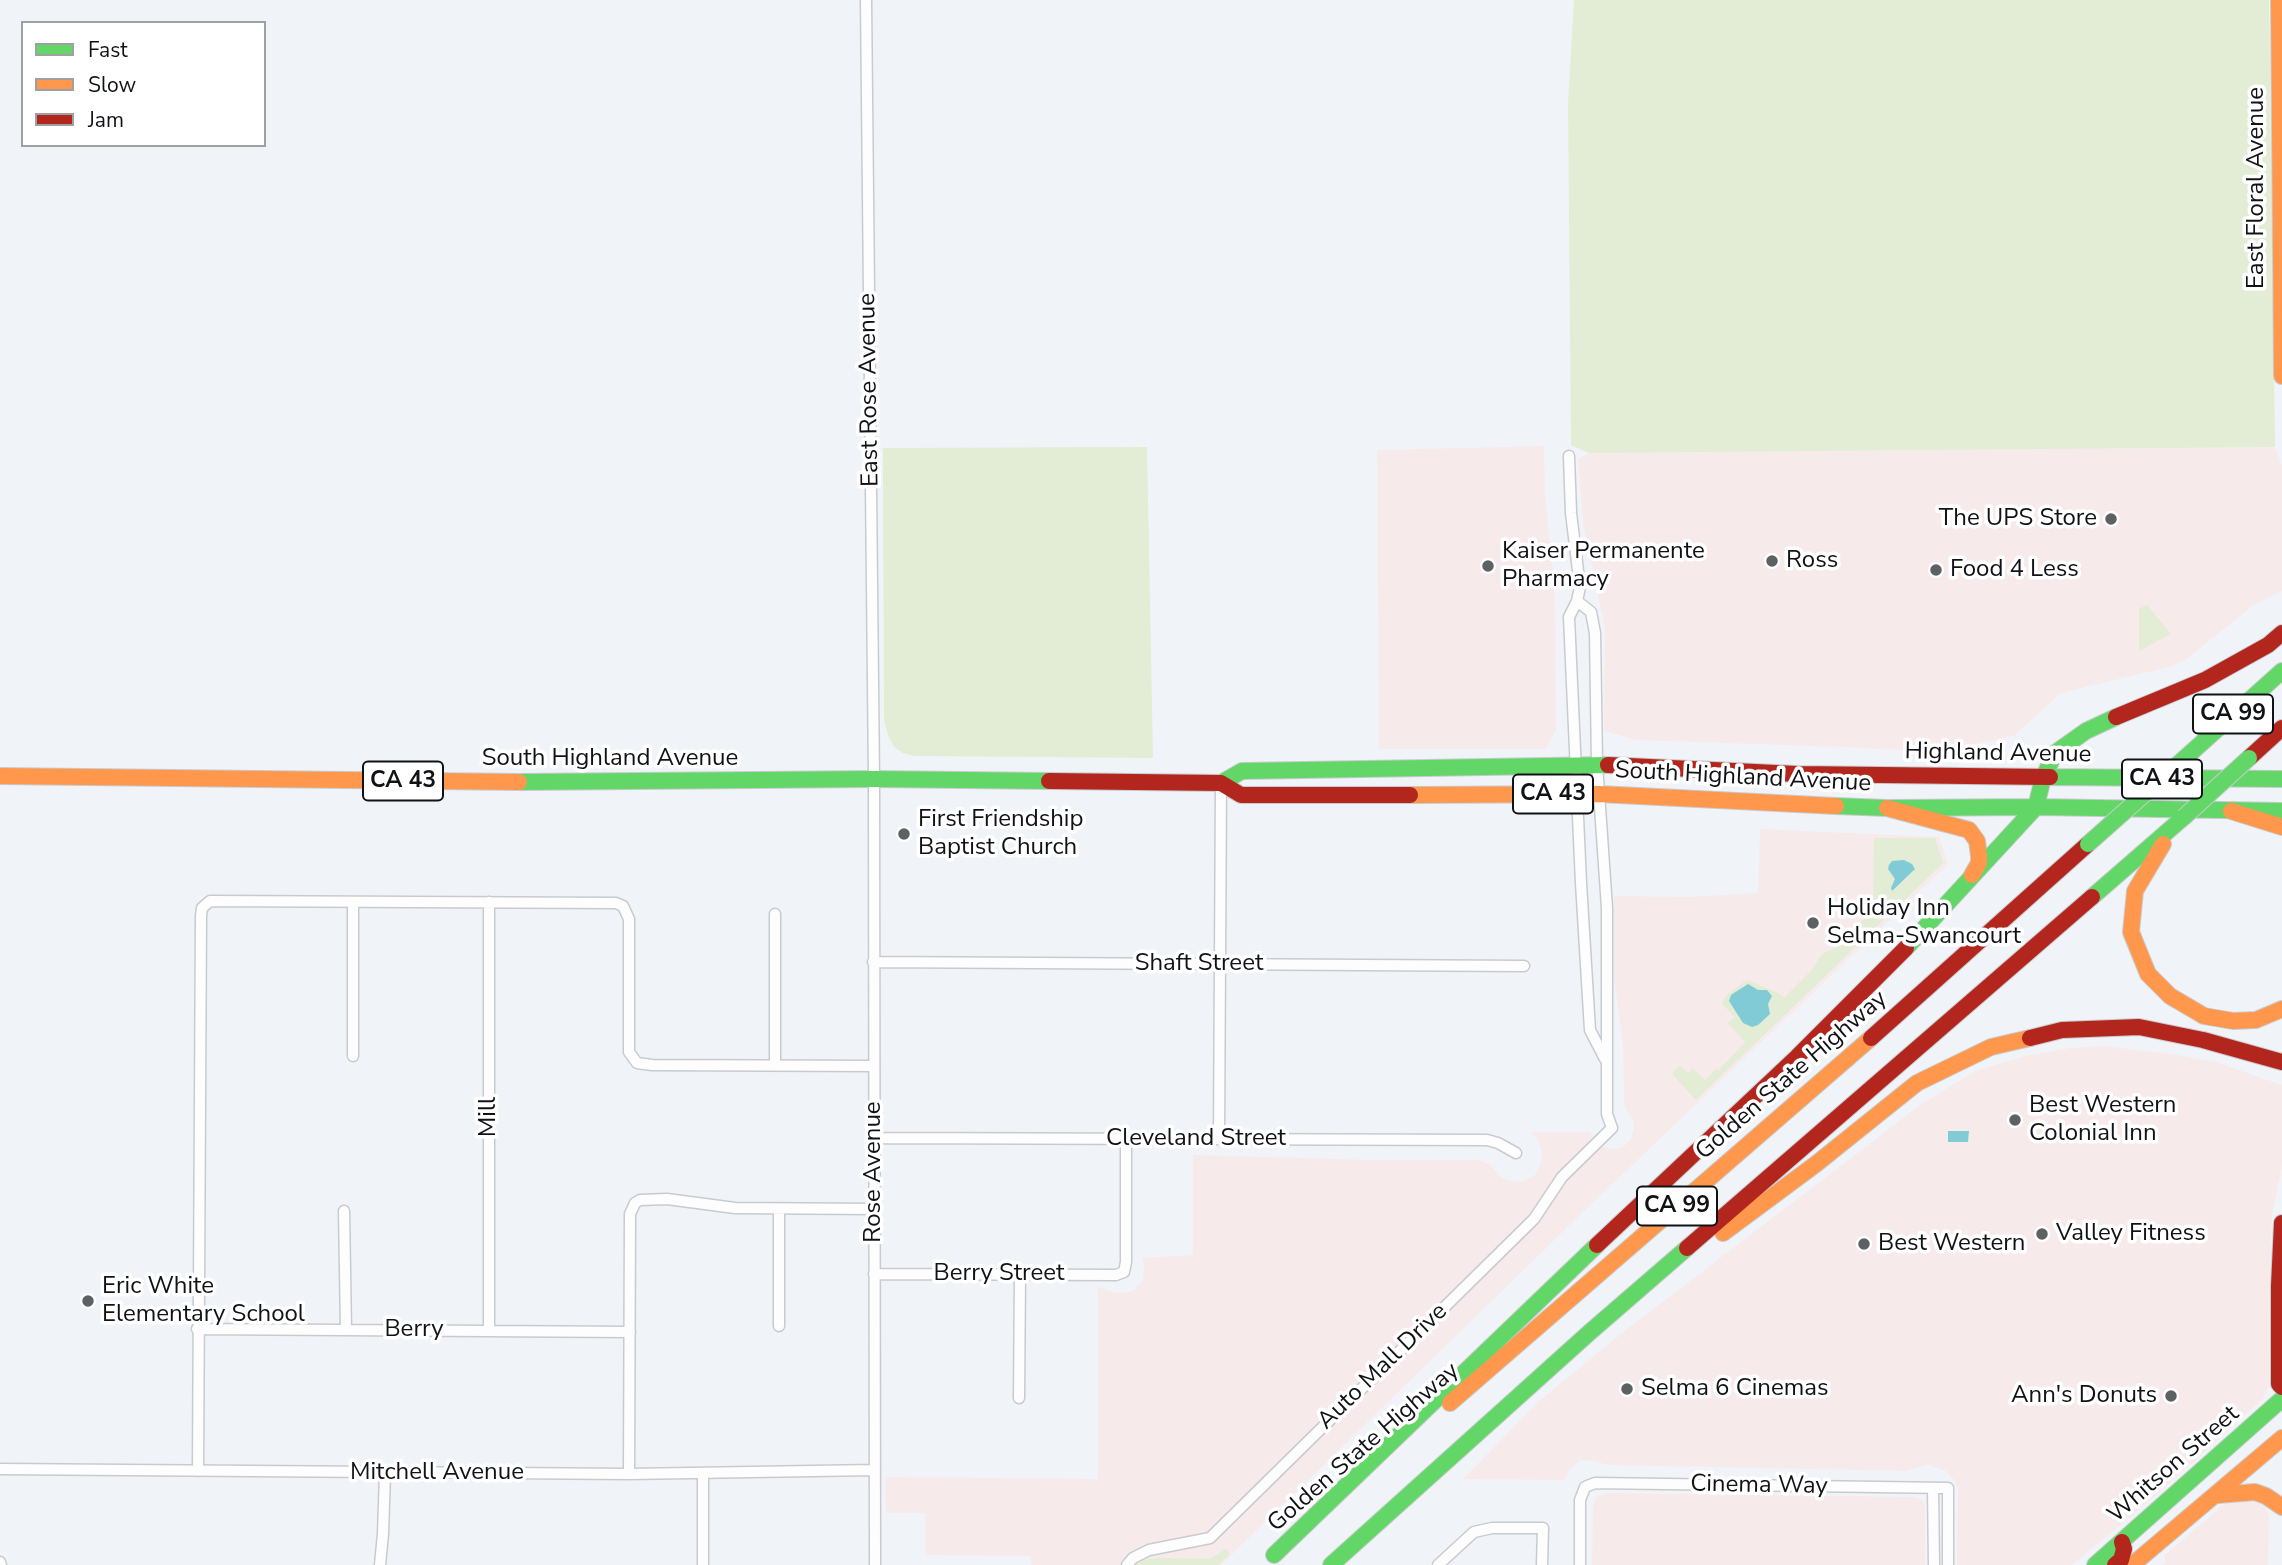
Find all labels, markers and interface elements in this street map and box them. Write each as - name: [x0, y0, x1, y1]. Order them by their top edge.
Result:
- legend: [21, 21, 266, 147]
- text: Fast: [88, 36, 128, 64]
- text: Slow: [88, 71, 136, 99]
- street label: East Floral Avenue: [2243, 87, 2271, 289]
- text: Jam: [88, 106, 124, 134]
- street label: East Rose Avenue: [854, 293, 886, 487]
- place label: The UPS Store: [1939, 505, 2097, 533]
- marker: The UPS Store: [2103, 511, 2119, 527]
- place label: Kaiser Permanente Pharmacy: [1502, 538, 1705, 594]
- place label: Ross: [1786, 547, 1838, 575]
- marker: Ross: [1764, 553, 1780, 569]
- place label: Food 4 Less: [1950, 556, 2079, 584]
- marker: Kaiser Permanente Pharmacy: [1480, 558, 1496, 574]
- marker: Food 4 Less: [1928, 562, 1944, 578]
- road number: CA 99: [2193, 694, 2273, 734]
- street label: Highland Avenue: [1904, 738, 2092, 770]
- street label: South Highland Avenue: [482, 745, 738, 773]
- street label: South Highland Avenue: [1614, 757, 1872, 799]
- road number: CA 43: [2122, 760, 2202, 799]
- road number: CA 43: [363, 762, 443, 800]
- road number: CA 43: [1513, 774, 1593, 814]
- place label: First Friendship Baptist Church: [918, 806, 1083, 862]
- marker: First Friendship Baptist Church: [896, 826, 912, 842]
- place label: Holiday Inn Selma-Swancourt: [1827, 895, 2021, 951]
- marker: Holiday Inn Selma-Swancourt: [1805, 915, 1821, 931]
- street label: Shaft Street: [1135, 950, 1263, 978]
- street label: Golden State Highway: [1691, 985, 1893, 1167]
- place label: Best Western Colonial Inn: [2029, 1092, 2176, 1148]
- street label: Mill: [475, 1097, 503, 1137]
- street label: Rose Avenue: [860, 1101, 888, 1243]
- marker: Best Western Colonial Inn: [2007, 1112, 2023, 1128]
- street label: Cleveland Street: [1106, 1125, 1286, 1153]
- road number: CA 99: [1637, 1186, 1717, 1226]
- place label: Valley Fitness: [2056, 1220, 2206, 1248]
- marker: Valley Fitness: [2034, 1226, 2050, 1242]
- place label: Best Western: [1878, 1230, 2025, 1258]
- marker: Best Western: [1856, 1236, 1872, 1252]
- street label: Berry Street: [934, 1260, 1064, 1288]
- place label: Eric White Elementary School: [102, 1273, 305, 1329]
- marker: Eric White Elementary School: [80, 1293, 96, 1309]
- street label: Auto Mall Drive: [1312, 1298, 1454, 1436]
- street label: Berry: [384, 1316, 444, 1344]
- street label: Golden State Highway: [1263, 1357, 1465, 1539]
- place label: Selma 6 Cinemas: [1641, 1375, 1829, 1403]
- marker: Selma 6 Cinemas: [1619, 1381, 1635, 1397]
- place label: Ann's Donuts: [2011, 1382, 2157, 1410]
- marker: Ann's Donuts: [2163, 1388, 2179, 1404]
- street label: Whitson Street: [2103, 1400, 2245, 1530]
- street label: Mitchell Avenue: [350, 1459, 524, 1487]
- street label: Cinema Way: [1690, 1470, 1828, 1502]

